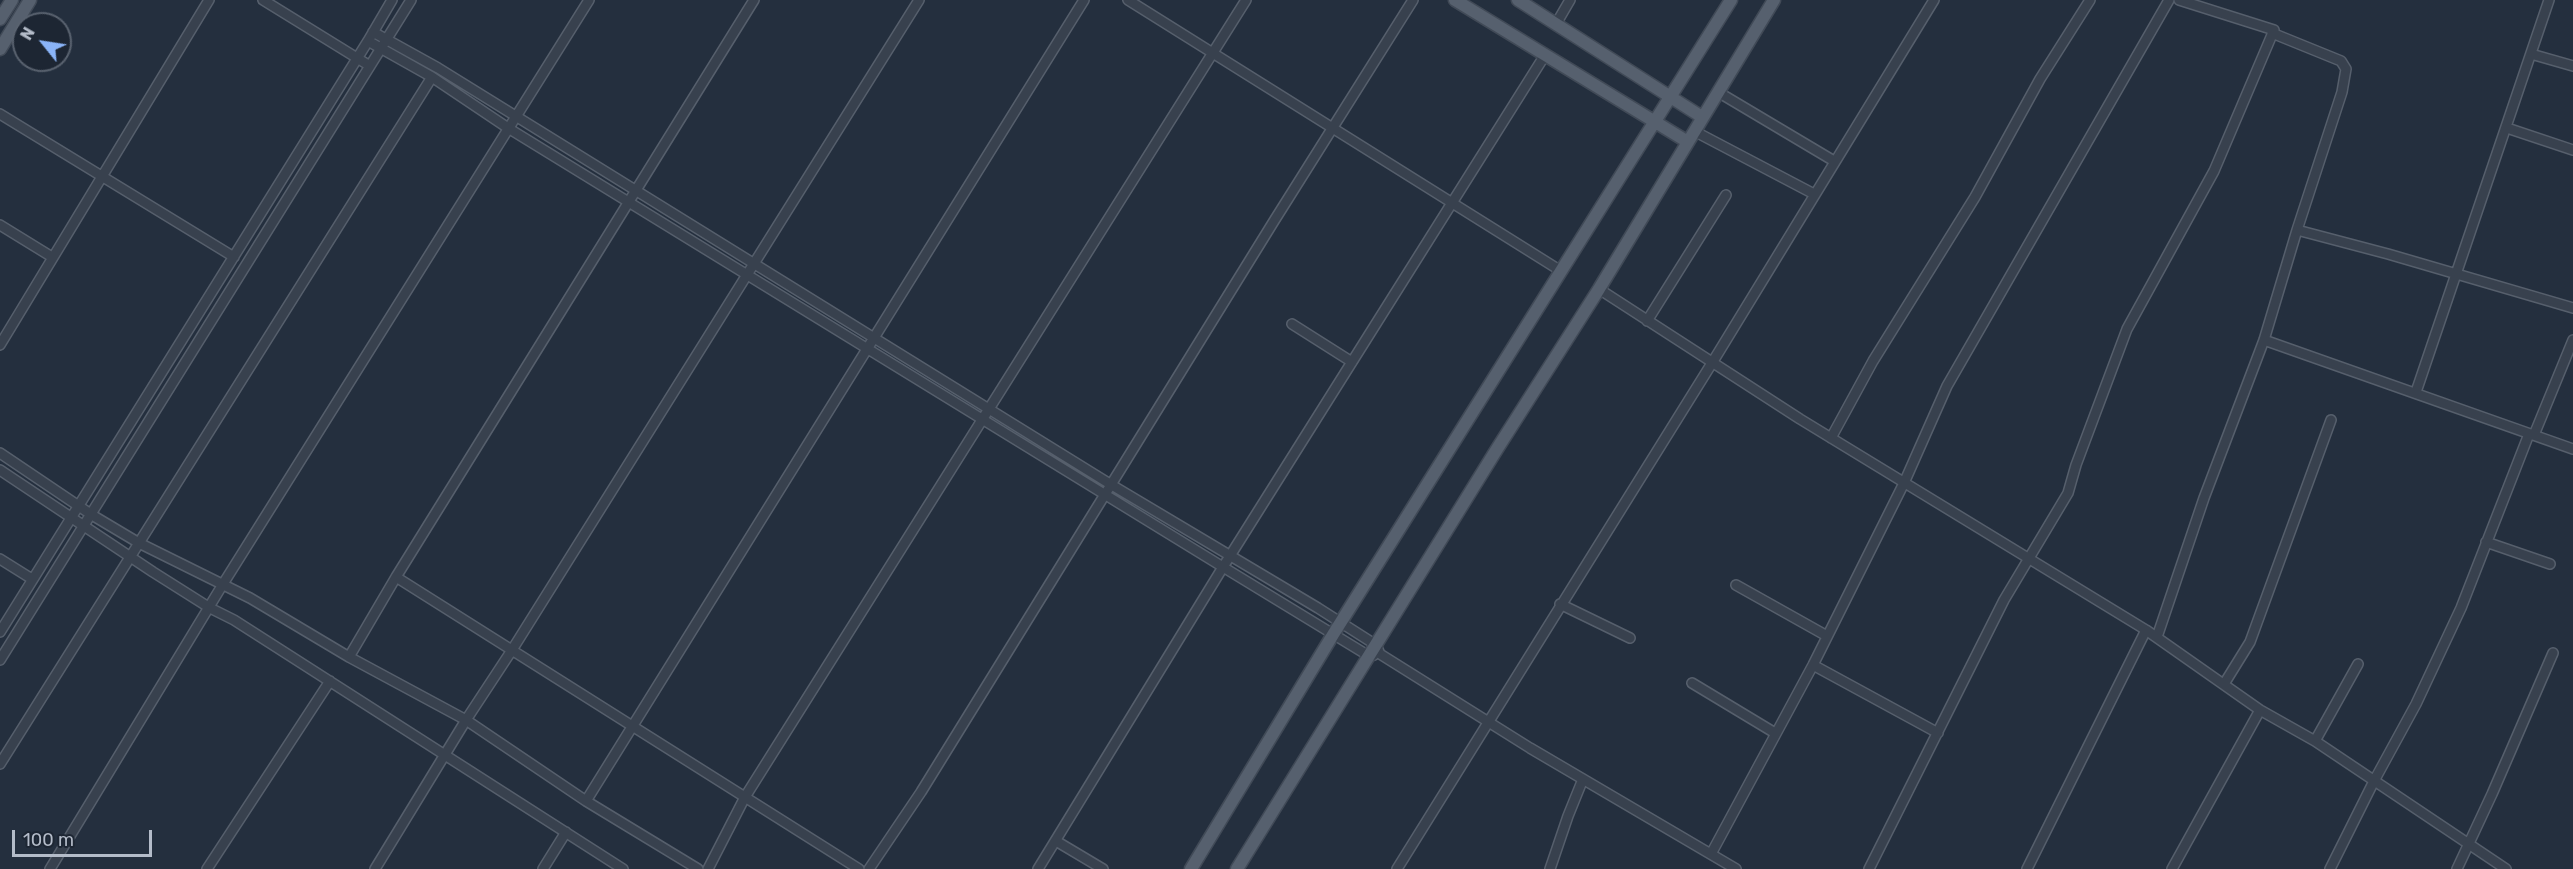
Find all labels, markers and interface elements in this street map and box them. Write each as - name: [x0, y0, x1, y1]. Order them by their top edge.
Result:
- north arrow: [12, 12, 72, 72]
- text: N: [17, 24, 39, 43]
- scale bar: [15, 818, 154, 856]
- text: 100 m: [23, 829, 74, 851]

